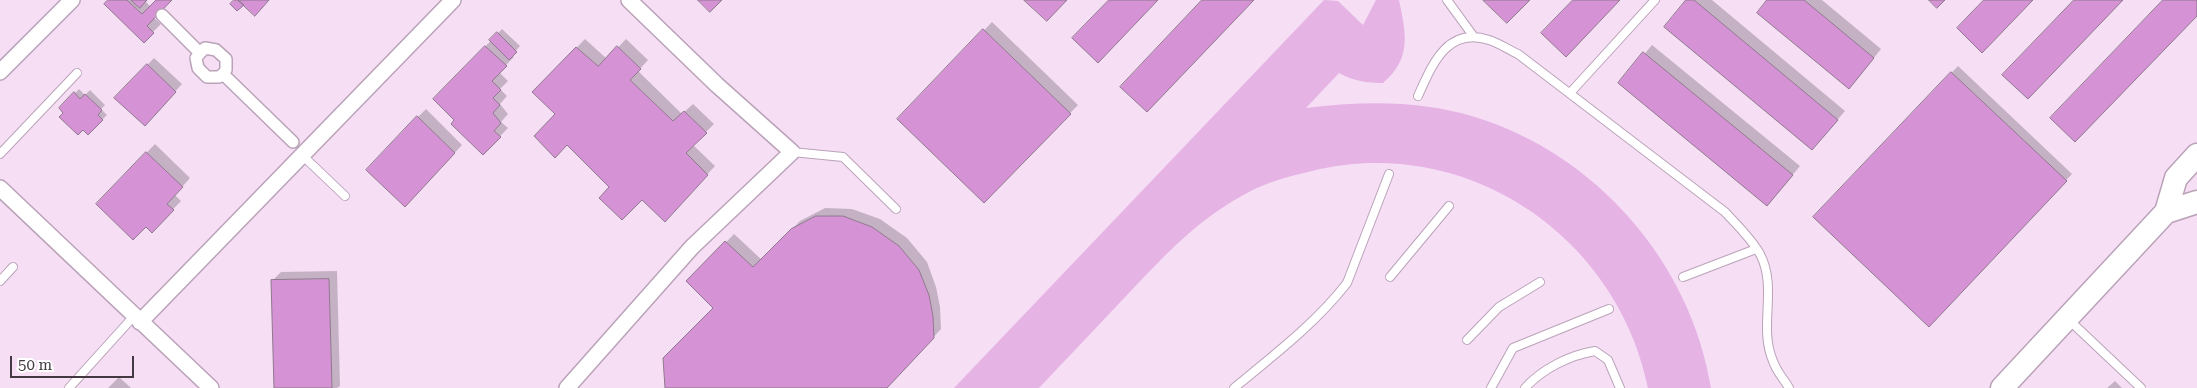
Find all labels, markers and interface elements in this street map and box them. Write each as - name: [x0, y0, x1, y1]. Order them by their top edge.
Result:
- scale bar: [12, 346, 136, 378]
- text: 50 m: [18, 356, 52, 374]

